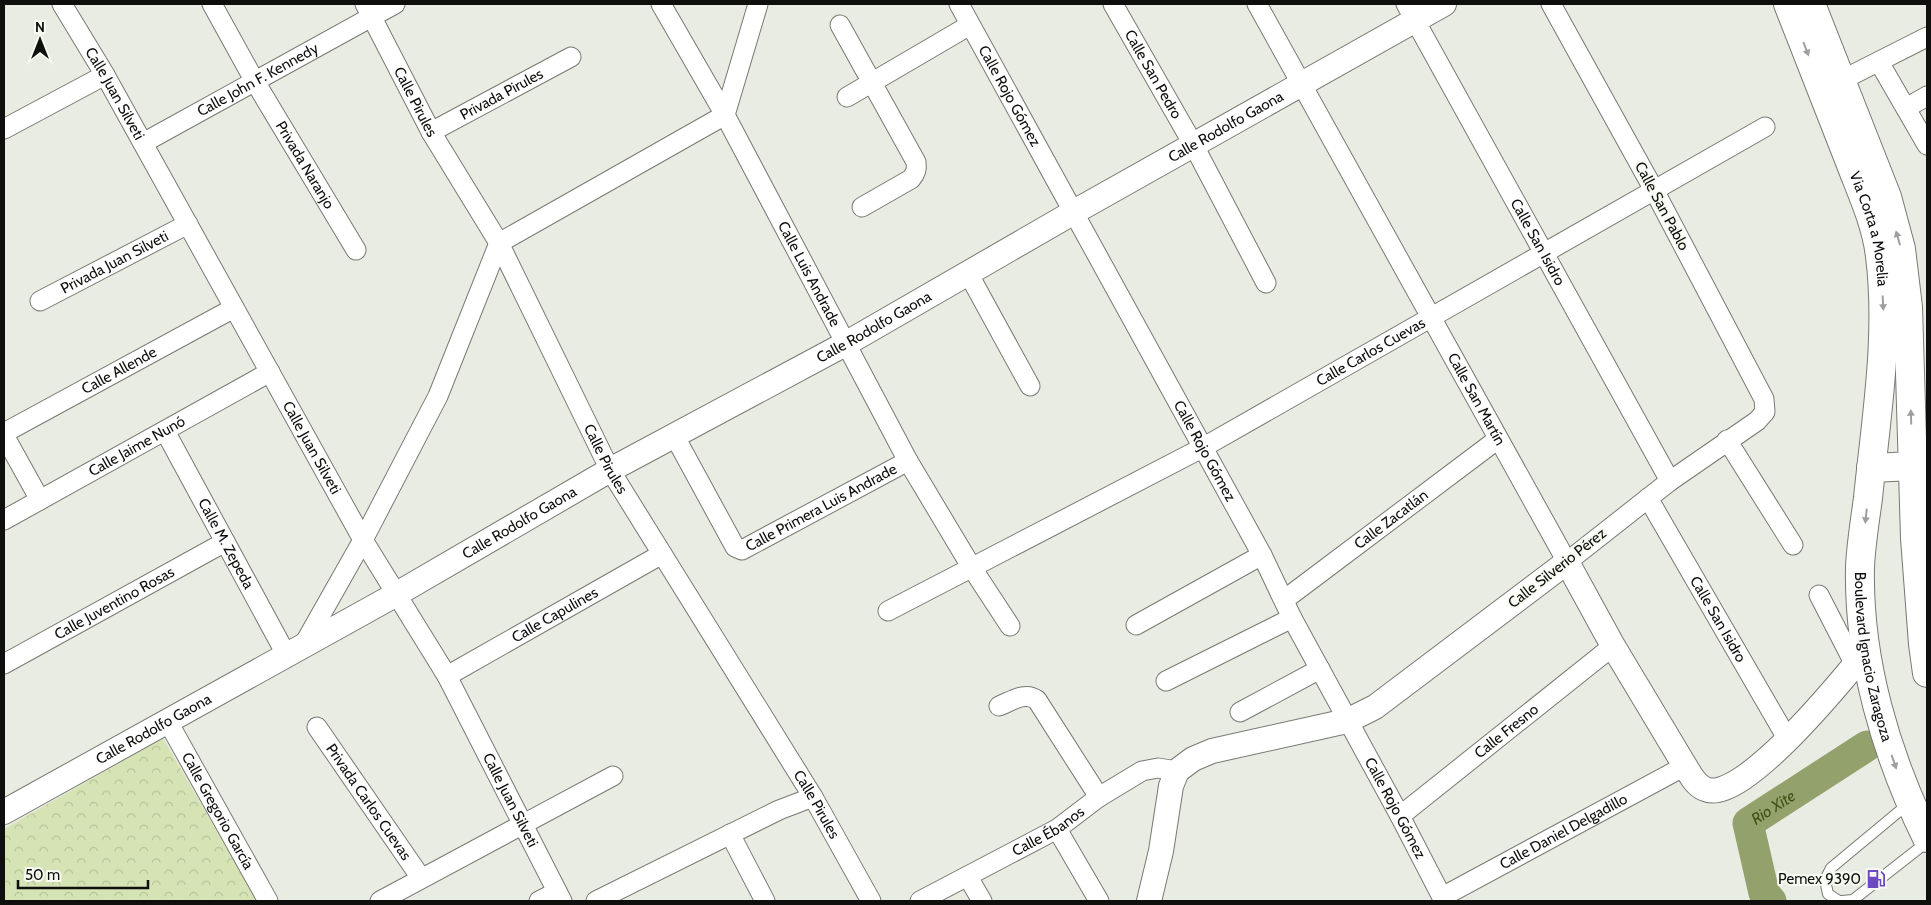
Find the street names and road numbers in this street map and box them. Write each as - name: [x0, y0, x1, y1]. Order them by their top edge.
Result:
- street label: Calle San Pedro: [1121, 27, 1186, 122]
- street label: Calle John F. Kennedy: [194, 39, 322, 120]
- street label: Calle Rojo Gómez: [975, 42, 1045, 150]
- street label: Calle Juan Silveti: [81, 44, 148, 143]
- street label: Calle Pirules: [390, 64, 441, 140]
- street label: Privada Pirules: [457, 65, 546, 124]
- street label: Calle Rodolfo Gaona: [1165, 87, 1287, 166]
- street label: Privada Naranjo: [272, 118, 338, 212]
- street label: Calle San Pablo: [1631, 159, 1693, 253]
- street label: Via Corta a Morelia: [1846, 169, 1892, 288]
- street label: Calle San Isidro: [1506, 195, 1569, 289]
- street label: Calle Luis Andrade: [774, 218, 844, 330]
- street label: Privada Juan Silveti: [58, 227, 171, 298]
- street label: Calle Rodolfo Gaona: [813, 287, 935, 367]
- street label: Calle Carlos Cuevas: [1313, 314, 1428, 390]
- street label: Calle Allende: [78, 343, 160, 398]
- street label: Calle San Martín: [1444, 350, 1509, 448]
- street label: Calle Rojo Gómez: [1170, 397, 1240, 505]
- street label: Calle Juan Silveti: [279, 398, 345, 497]
- street label: Calle Jaime Nunó: [85, 412, 188, 480]
- street label: Calle Pirules: [580, 421, 631, 497]
- street label: Calle Primera Luis Andrade: [743, 460, 900, 555]
- street label: Calle Rodolfo Gaona: [459, 482, 580, 563]
- street label: Calle Zacatlán: [1351, 486, 1432, 553]
- street label: Calle M. Zepeda: [194, 495, 258, 593]
- street label: Calle Silverio Pérez: [1504, 524, 1610, 612]
- street label: Calle Juventino Rosas: [51, 563, 177, 643]
- street label: Boulevard Ignacio Zaragoza: [1851, 572, 1896, 745]
- street label: Calle San Isidro: [1686, 573, 1750, 665]
- street label: Calle Capulines: [509, 583, 601, 646]
- street label: Calle Rodolfo Gaona: [93, 689, 215, 768]
- street label: Calle Fresno: [1471, 700, 1542, 762]
- street label: Privada Carlos Cuevas: [322, 740, 415, 864]
- street label: Calle Gregorio García: [178, 749, 258, 873]
- street label: Calle Juan Silveti: [479, 750, 542, 850]
- street label: Calle Rojo Gómez: [1361, 754, 1430, 862]
- street label: Calle Pirules: [790, 767, 843, 842]
- street label: Calle Daniel Delgadillo: [1497, 790, 1630, 873]
- street label: Calle Ébanos: [1009, 803, 1088, 860]

